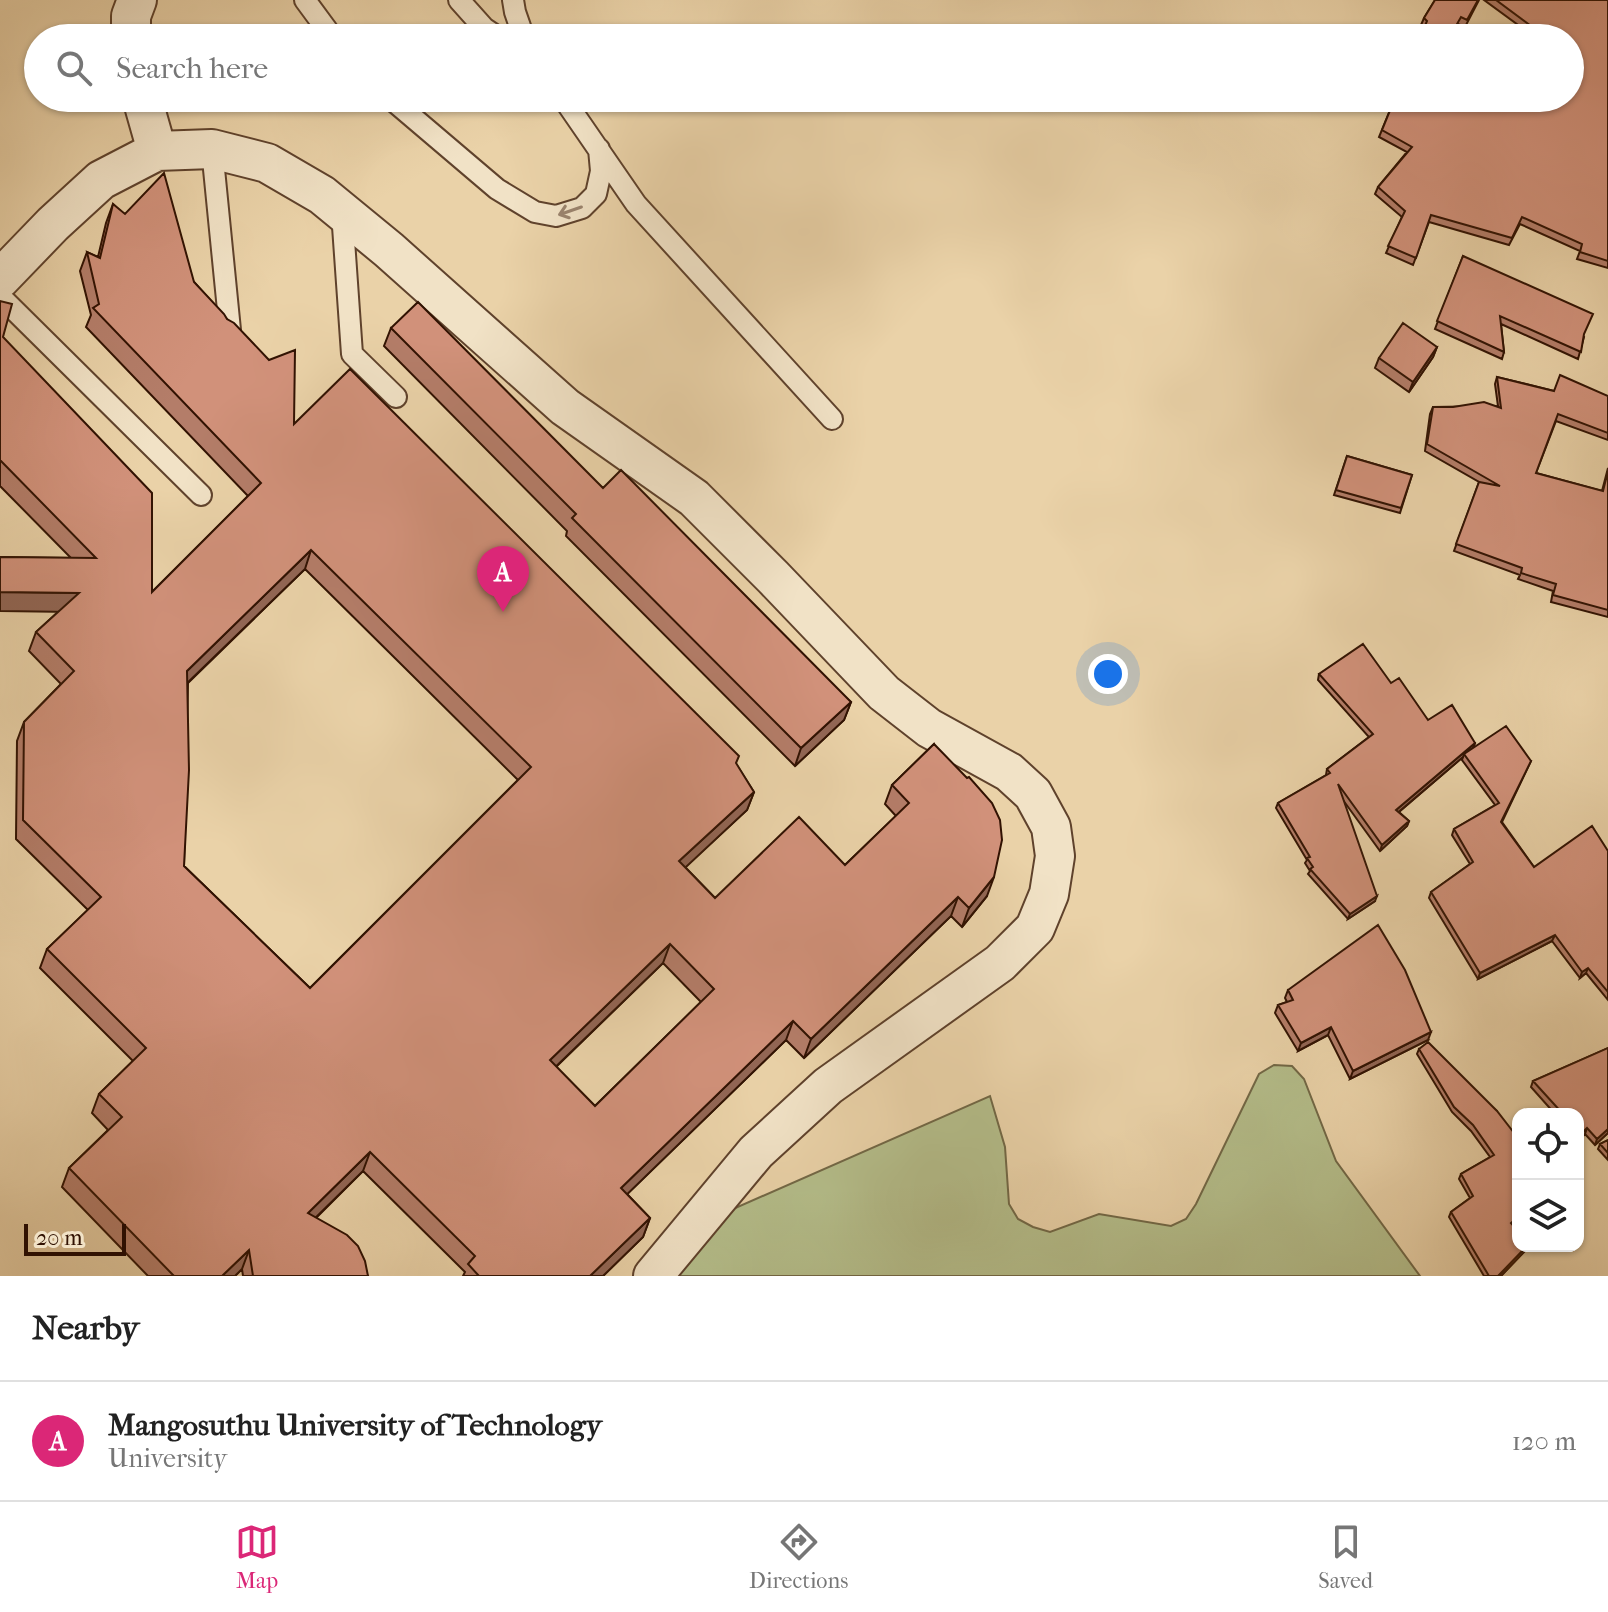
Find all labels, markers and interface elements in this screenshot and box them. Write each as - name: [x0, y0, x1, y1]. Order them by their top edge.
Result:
- search box: [24, 24, 1584, 112]
- icon: search: [52, 46, 96, 90]
- text: Search here: [116, 51, 268, 86]
- one-way arrow: [558, 205, 583, 220]
- pin: A: [477, 546, 529, 612]
- your location: [1088, 654, 1128, 694]
- map controls: [1512, 1108, 1584, 1252]
- button: locate: [1512, 1108, 1584, 1180]
- button: layers: [1512, 1180, 1584, 1252]
- scale bar: [24, 1220, 126, 1256]
- text: 20 m: [36, 1225, 82, 1251]
- text: Nearby: [32, 1308, 139, 1348]
- text: Mangosuthu University of Technology: [108, 1408, 602, 1443]
- text: A: [50, 1426, 66, 1457]
- text: 120 m: [1512, 1426, 1576, 1457]
- text: University: [108, 1443, 227, 1474]
- tab: Map: [235, 1520, 279, 1594]
- tab: Directions: [749, 1520, 848, 1594]
- tab: Saved: [1318, 1520, 1373, 1594]

